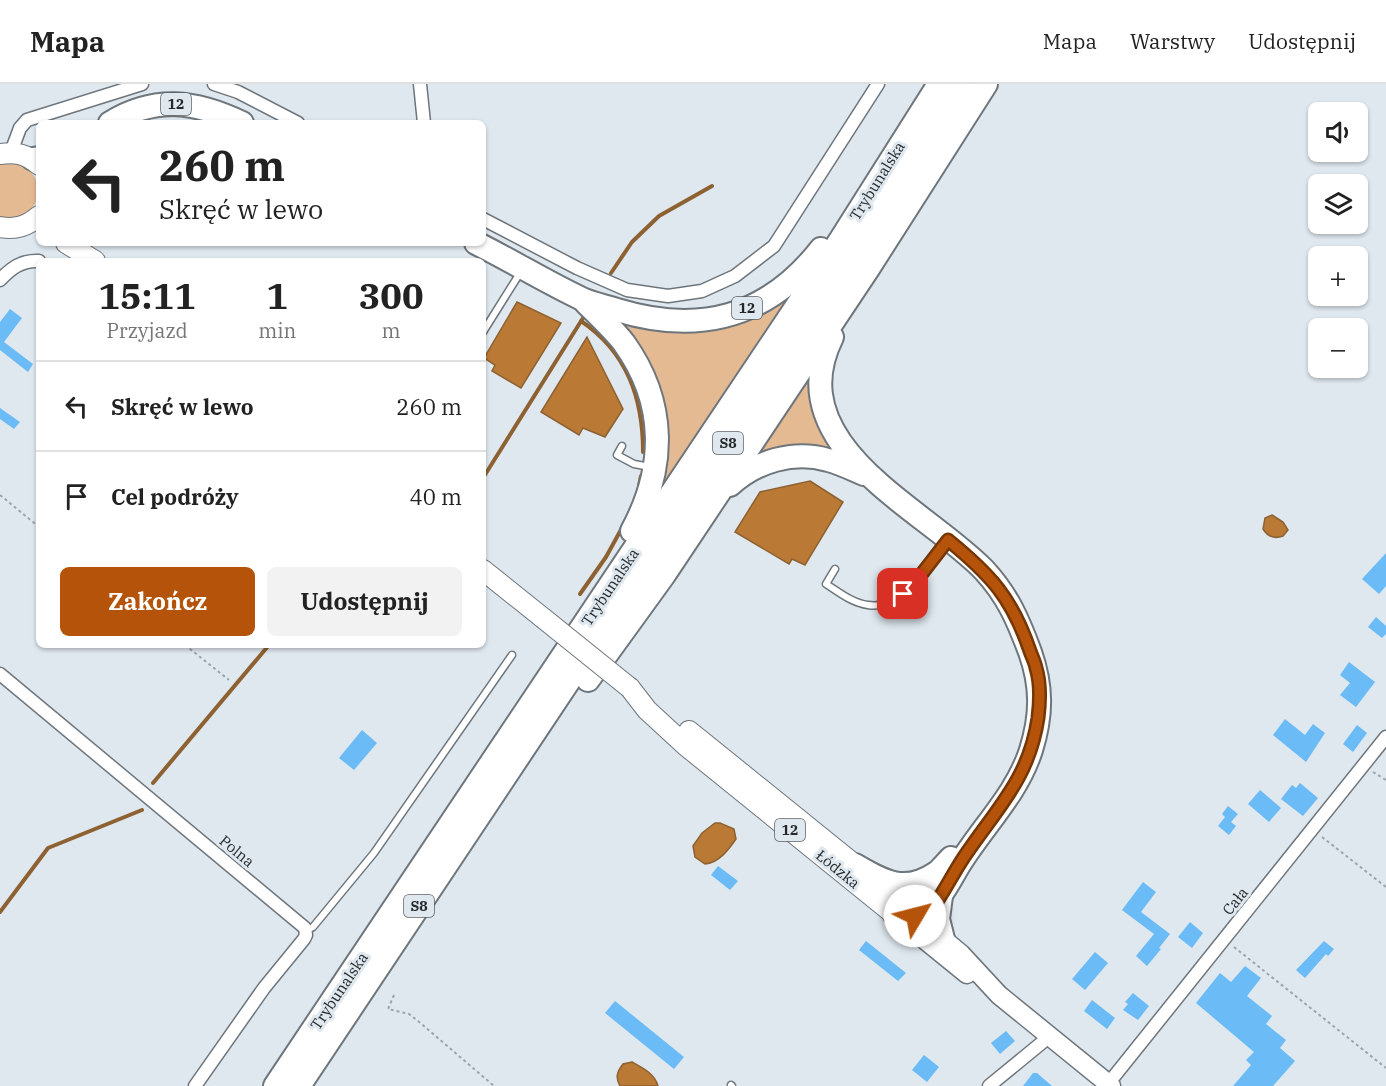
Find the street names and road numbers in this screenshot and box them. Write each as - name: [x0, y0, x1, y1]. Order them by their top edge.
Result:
- road number: 12: [161, 93, 191, 115]
- street label: Trybunalska: [845, 138, 909, 224]
- road number: 12: [732, 297, 762, 319]
- road number: S8: [713, 432, 743, 454]
- street label: Trybunalska: [577, 545, 643, 629]
- road number: 12: [775, 819, 805, 841]
- street label: Polna: [216, 831, 258, 871]
- street label: Łódzka: [812, 846, 864, 892]
- street label: Cała: [1218, 883, 1252, 919]
- road number: S8: [404, 895, 434, 917]
- street label: Trybunalska: [306, 949, 372, 1033]

